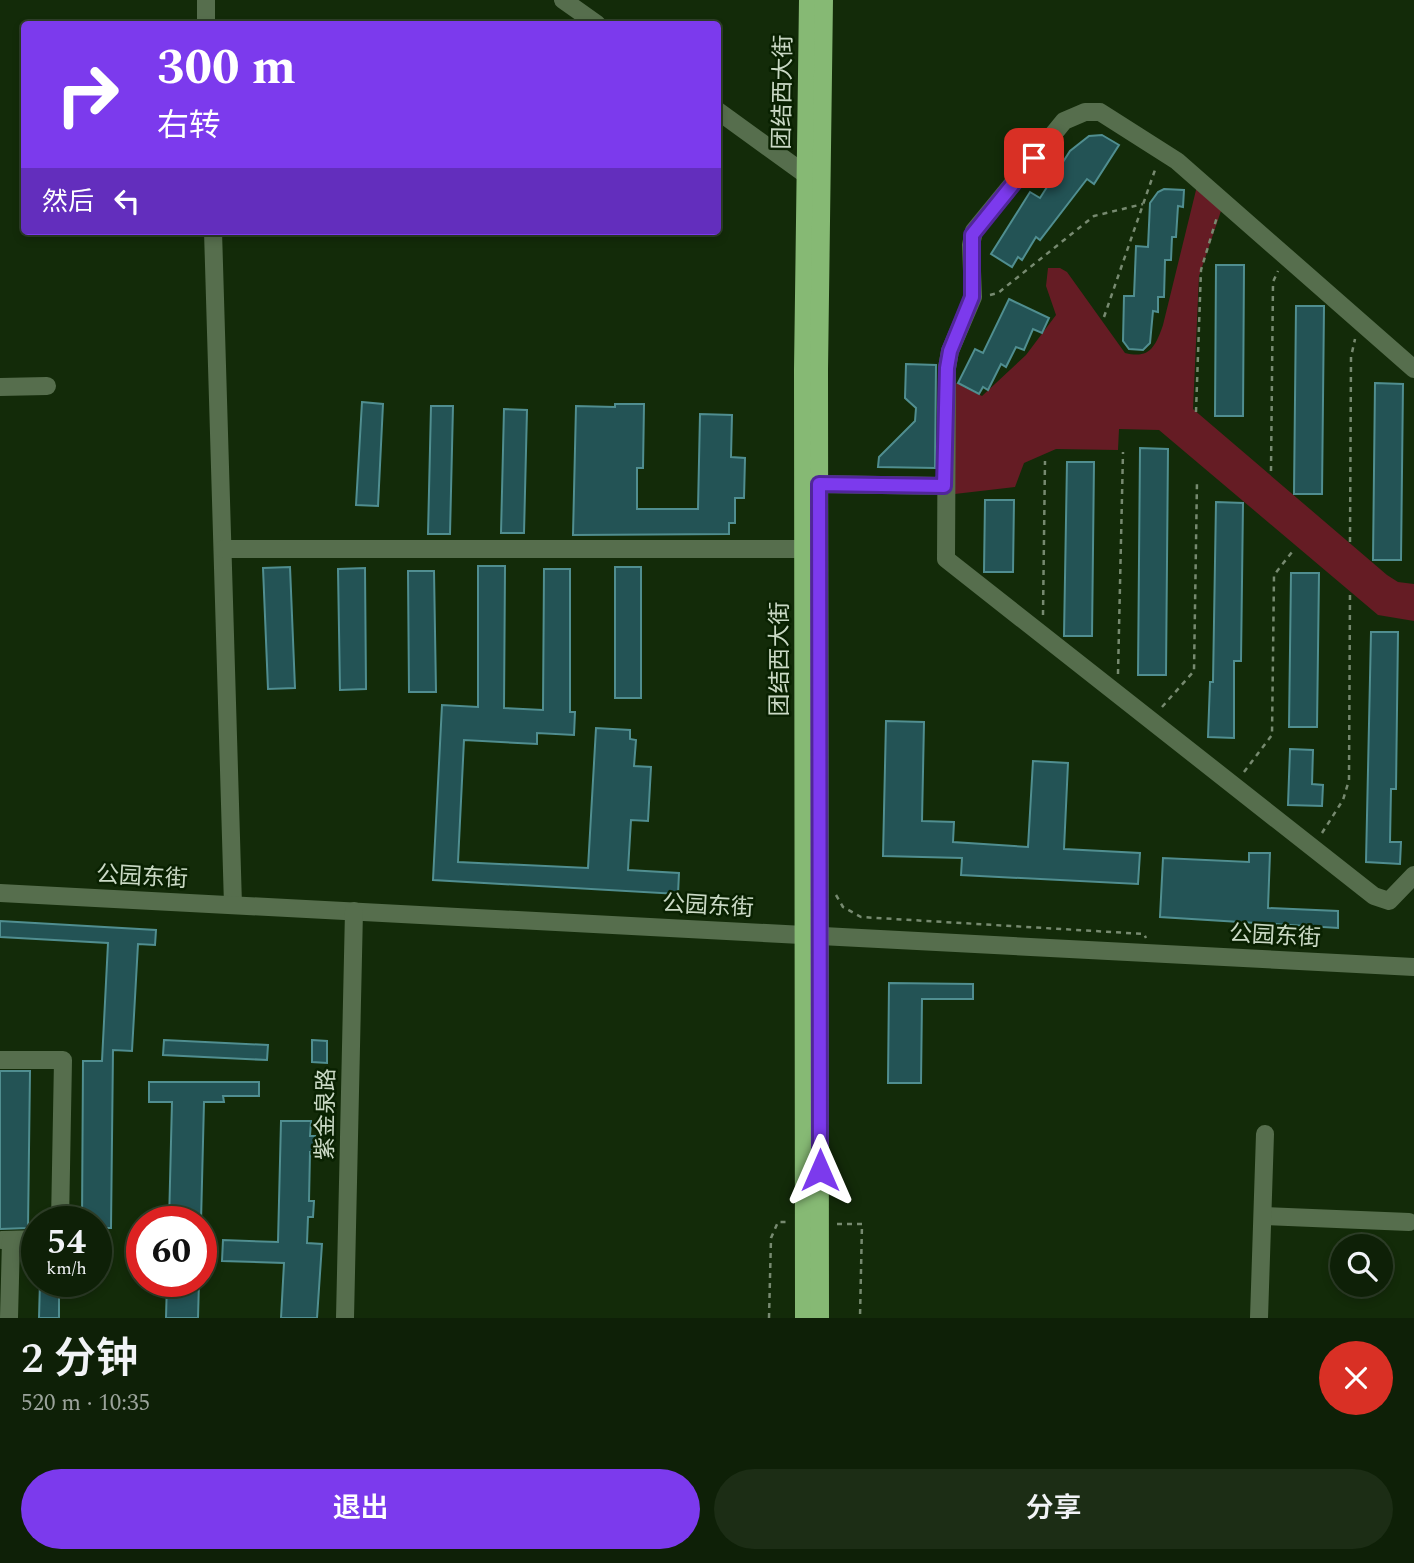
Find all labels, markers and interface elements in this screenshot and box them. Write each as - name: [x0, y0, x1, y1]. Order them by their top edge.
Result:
- text: 300 m: [157, 31, 296, 106]
- street label: 团结西大街: [765, 34, 802, 150]
- icon: right: [42, 49, 133, 140]
- text: 右转: [157, 102, 221, 151]
- pin: [1004, 128, 1064, 188]
- icon: arrive: [1015, 139, 1053, 177]
- text: 然后: [42, 182, 94, 222]
- icon: left: [108, 182, 146, 220]
- street label: 团结西大街: [763, 602, 798, 717]
- street label: 公园东街: [95, 858, 189, 897]
- street label: 公园东街: [661, 887, 755, 926]
- street label: 公园东街: [1228, 917, 1322, 956]
- street label: 紫金泉路: [308, 1068, 345, 1160]
- position arrow: [783, 1133, 857, 1207]
- speed limit sign: 60: [126, 1206, 217, 1297]
- text: 54: [47, 1216, 86, 1269]
- map controls: [1330, 1234, 1393, 1297]
- button: search: [1330, 1234, 1393, 1297]
- text: km/h: [46, 1255, 87, 1282]
- text: 2 分钟: [21, 1328, 138, 1391]
- button: close: [1319, 1341, 1393, 1415]
- text: 520 m · 10:35: [21, 1386, 150, 1421]
- button: 退出: [21, 1469, 700, 1549]
- button: 分享: [714, 1469, 1393, 1549]

